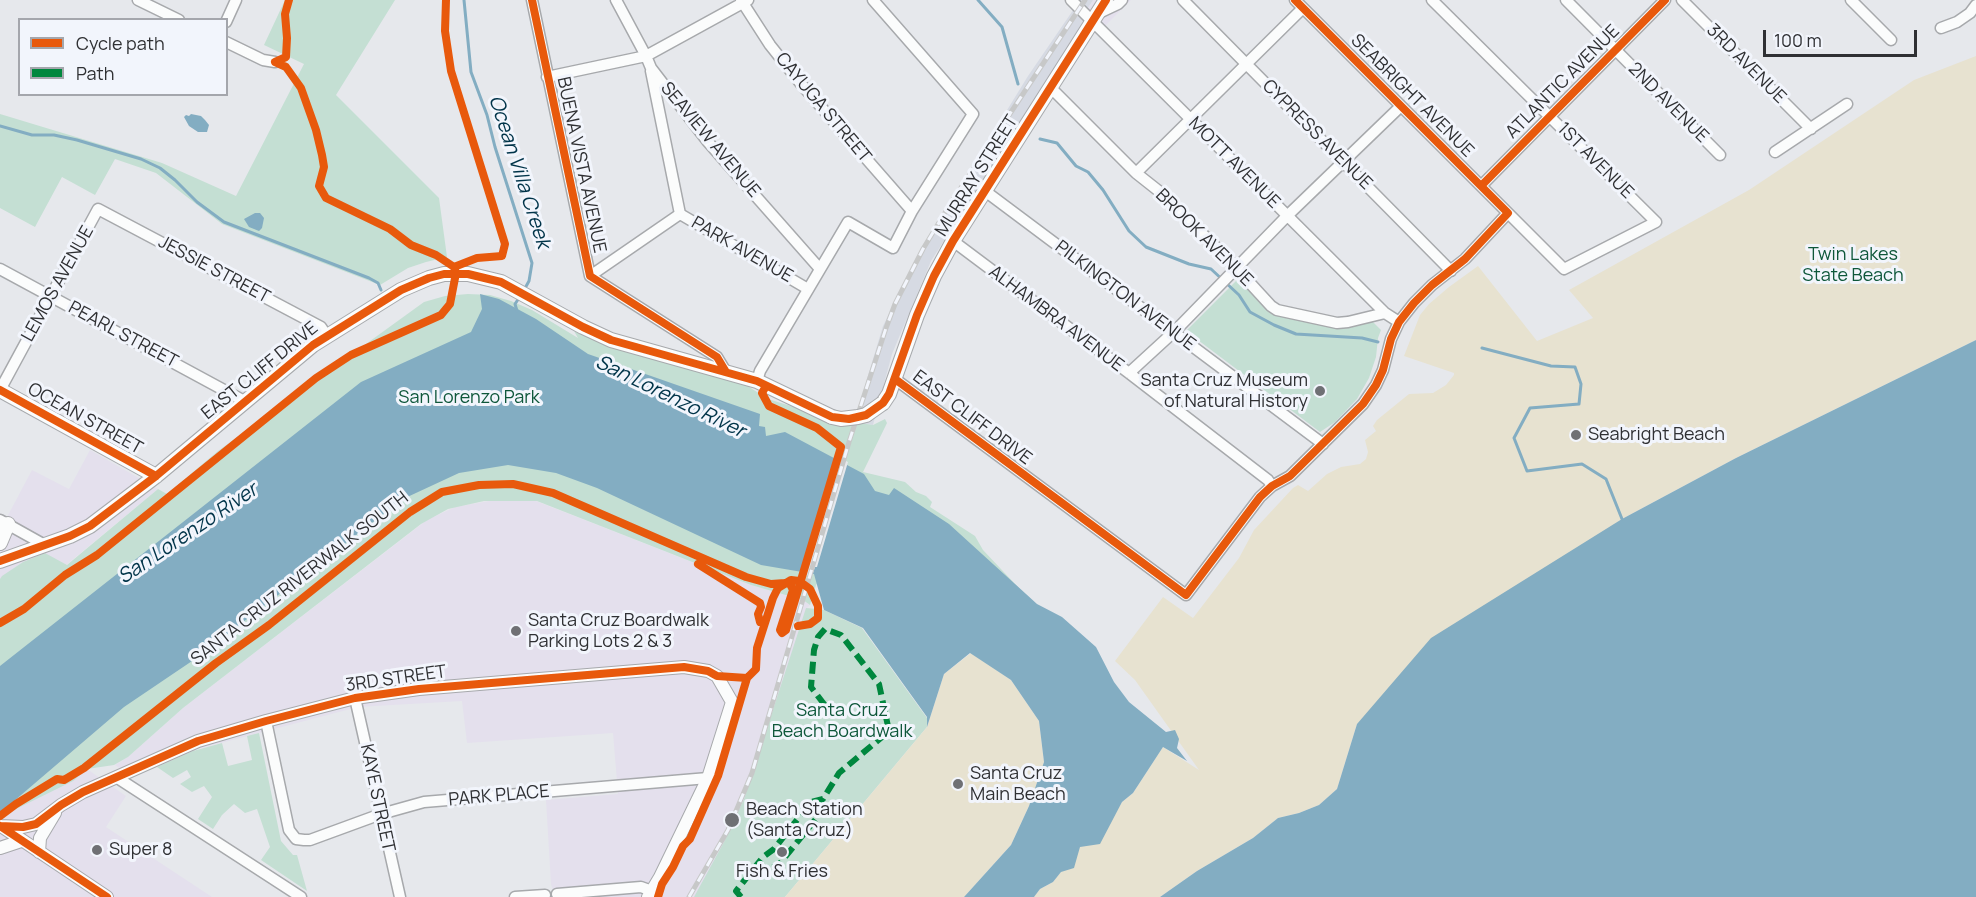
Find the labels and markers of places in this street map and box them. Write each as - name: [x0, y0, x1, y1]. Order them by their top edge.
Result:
- place label: Santa Cruz Museum of Natural History: [1140, 370, 1308, 412]
- marker: Santa Cruz Museum of Natural History: [1313, 384, 1327, 398]
- place label: Seabright Beach: [1588, 424, 1725, 446]
- marker: Seabright Beach: [1569, 428, 1583, 442]
- place label: Santa Cruz Boardwalk Parking Lots 2 & 3: [528, 610, 709, 652]
- marker: Santa Cruz Boardwalk Parking Lots 2 & 3: [509, 624, 523, 638]
- place label: Santa Cruz Main Beach: [970, 763, 1066, 806]
- marker: Santa Cruz Main Beach: [951, 777, 965, 791]
- place label: Beach Station (Santa Cruz): [746, 799, 863, 842]
- marker: Beach Station (Santa Cruz): [723, 811, 741, 829]
- place label: Super 8: [109, 839, 173, 861]
- marker: Super 8: [90, 843, 104, 857]
- marker: Fish & Fries: [775, 845, 789, 859]
- place label: Fish & Fries: [736, 861, 828, 883]

